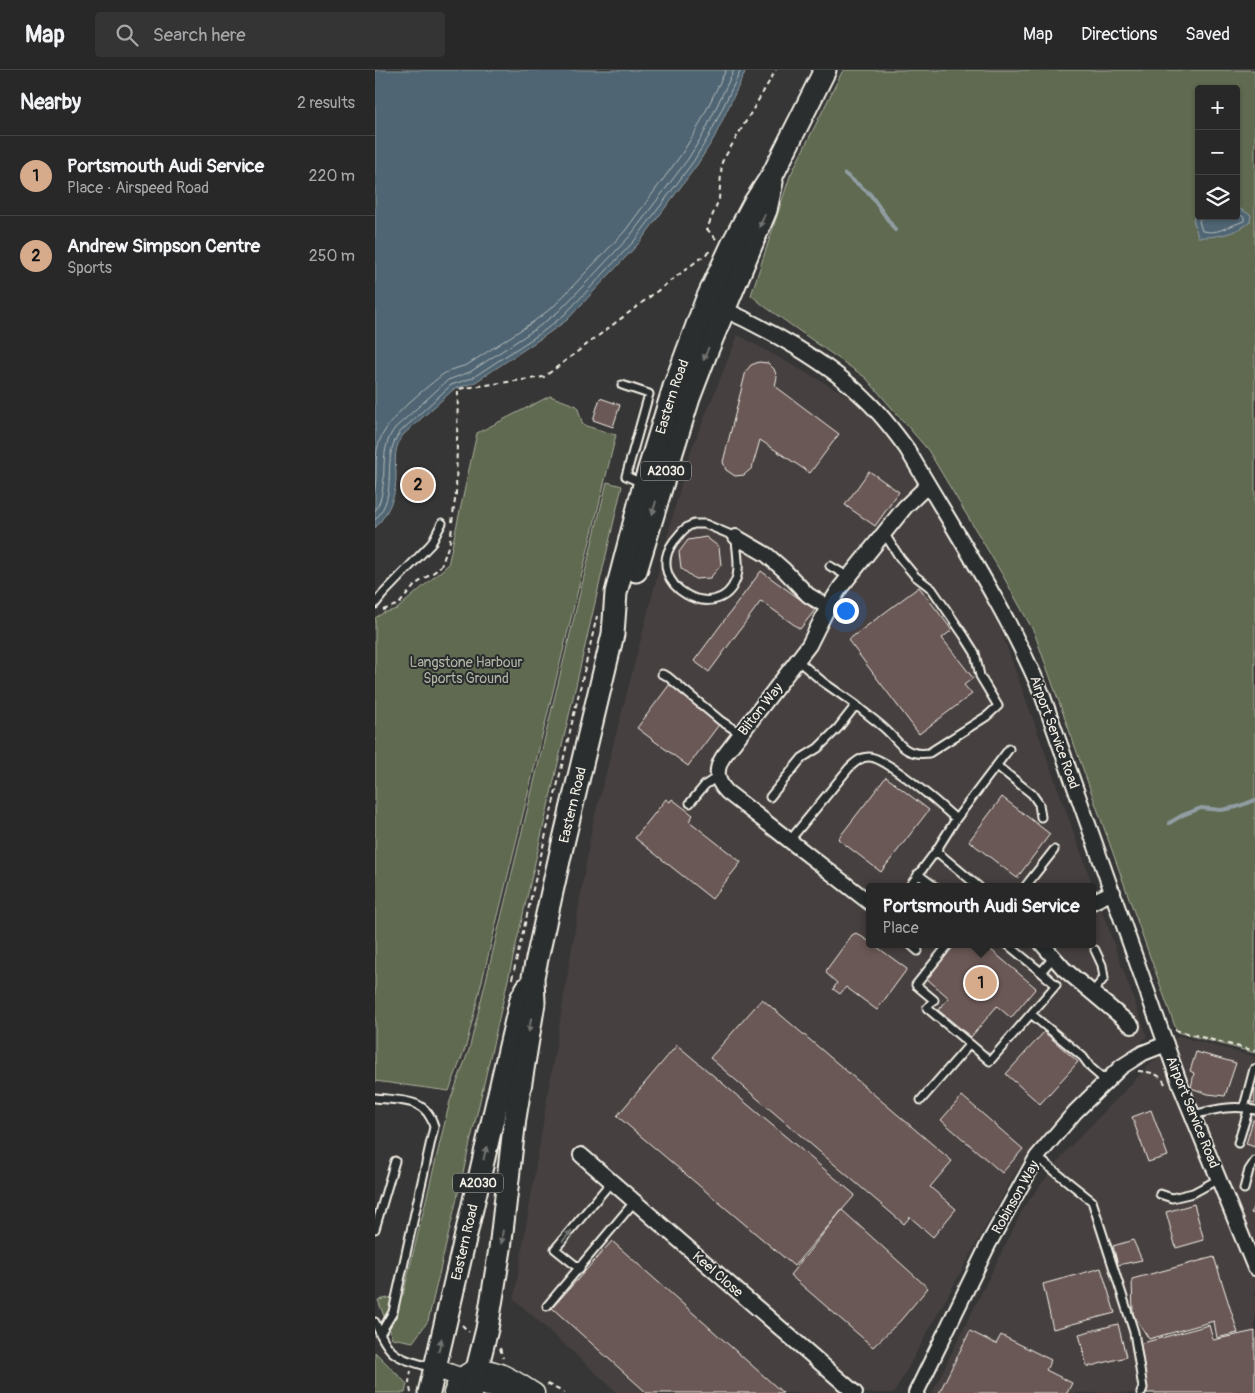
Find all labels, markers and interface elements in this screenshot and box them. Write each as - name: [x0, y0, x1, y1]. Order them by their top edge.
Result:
- search box: [95, 12, 445, 57]
- text: Map: [25, 20, 65, 49]
- icon: search: [113, 21, 141, 49]
- text: Search here: [153, 23, 246, 47]
- text: Map: [1023, 23, 1053, 46]
- text: Directions: [1081, 23, 1157, 46]
- text: Saved: [1185, 23, 1230, 46]
- map controls: [1195, 85, 1240, 220]
- button: +: [1195, 85, 1240, 130]
- text: Nearby: [20, 89, 81, 116]
- text: 2 results: [297, 93, 355, 113]
- button: −: [1195, 130, 1240, 175]
- text: Portsmouth Audi Service: [67, 154, 264, 178]
- text: 1: [33, 166, 39, 186]
- text: 220 m: [309, 166, 355, 186]
- button: layers: [1195, 175, 1240, 220]
- text: Place · Airspeed Road: [67, 178, 209, 198]
- one-way arrow: [757, 214, 765, 228]
- text: Andrew Simpson Centre: [67, 234, 260, 258]
- text: 2: [32, 246, 40, 266]
- text: 250 m: [309, 246, 355, 266]
- text: Sports: [67, 258, 112, 278]
- one-way arrow: [701, 347, 709, 361]
- street label: Eastern Road: [652, 357, 693, 436]
- road number: A2030: [641, 462, 691, 481]
- pin: 2: [402, 466, 434, 504]
- one-way arrow: [650, 501, 658, 516]
- your location: [833, 598, 859, 624]
- park label: Langstone Harbour Sports Ground: [410, 654, 522, 687]
- street label: Airport Service Road: [1026, 673, 1083, 791]
- street label: Bilton Way: [735, 680, 786, 739]
- street label: Eastern Road: [555, 765, 590, 845]
- popup: [866, 883, 1096, 948]
- text: Portsmouth Audi Service: [882, 894, 1080, 918]
- text: Place: [882, 918, 919, 938]
- pin: 1: [965, 964, 997, 1002]
- one-way arrow: [526, 1017, 534, 1033]
- street label: Airport Service Road: [1162, 1054, 1223, 1171]
- one-way arrow: [481, 1146, 489, 1161]
- street label: Robinson Way: [988, 1157, 1043, 1237]
- road number: A2030: [453, 1174, 503, 1192]
- street label: Eastern Road: [448, 1202, 482, 1282]
- one-way arrow: [498, 1229, 506, 1245]
- one-way arrow: [561, 1230, 572, 1243]
- street label: Keel Close: [689, 1248, 746, 1301]
- one-way arrow: [436, 1338, 444, 1353]

